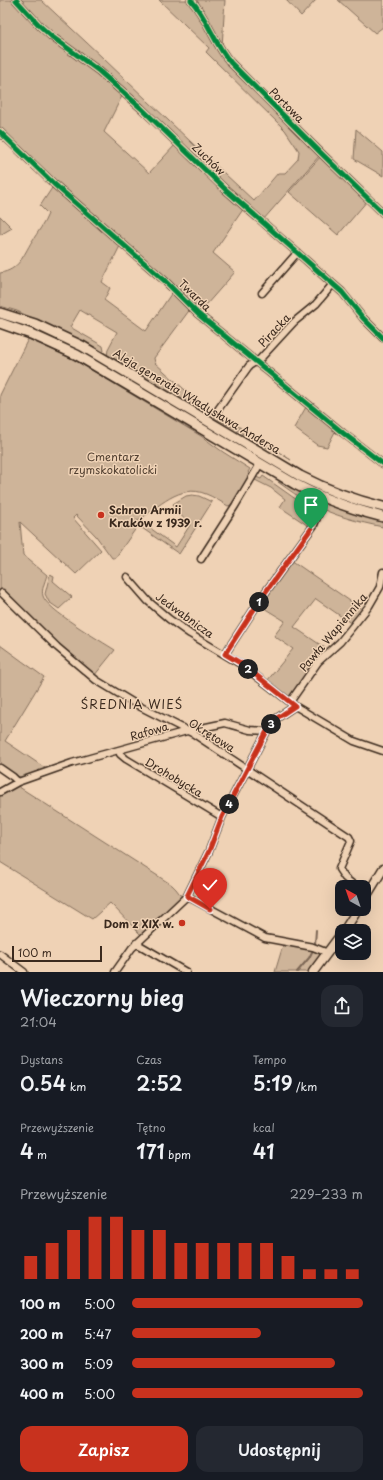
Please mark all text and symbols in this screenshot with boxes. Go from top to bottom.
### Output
street label: Portowa [266,84,308,126]
street label: Zuchów [188,139,230,179]
street label: Twarda [175,275,215,315]
street label: Piracka [254,309,294,351]
street label: Aleja generała Władysława Andersa [110,344,284,458]
park label: Cmentarz rzymskokatolicki [69,448,157,478]
pin [294,488,328,529]
icon: arrive [300,494,322,516]
place label: Schron Armii Kraków z 1939 r. [109,501,202,531]
marker: Schron Armii Kraków z 1939 r. [96,510,106,520]
street label: Jedwabnicza [152,588,218,642]
street label: Pawła Wapiennika [295,589,371,675]
pin: 1 [249,592,269,612]
text: 1 [256,593,262,610]
pin: 2 [238,659,258,679]
text: 2 [244,660,252,677]
district label: ŚREDNIA WIEŚ [81,695,183,713]
street label: Okrętowa [186,714,239,756]
pin: 3 [261,714,281,734]
text: 3 [267,715,275,732]
street label: Rafowa [128,717,170,745]
street label: Drohobycka [142,753,206,801]
pin: 4 [219,794,239,814]
text: 4 [225,795,233,812]
pin [193,868,227,909]
icon: check [199,874,221,896]
north arrow [335,880,371,916]
map controls [335,880,371,960]
place label: Dom z XIX w. [104,915,174,932]
marker: Dom z XIX w. [177,918,187,928]
button: layers [335,924,371,960]
scale bar [12,944,102,963]
text: 100 m [18,944,52,961]
text: Wieczorny bieg [20,980,184,1013]
button: share [321,985,363,1027]
text: 21:04 [20,1012,57,1031]
text: Dystans [20,1051,63,1068]
text: Czas [136,1051,162,1068]
text: Tempo [253,1051,286,1068]
text: 0.54 [20,1068,66,1098]
text: 2:52 [136,1068,182,1098]
text: 5:19 [253,1068,293,1098]
text: km [66,1078,86,1095]
text: /km [293,1078,317,1095]
text: Przewyższenie [20,1119,94,1136]
text: Tętno [136,1119,166,1136]
text: kcal [253,1119,275,1136]
text: 4 [20,1136,33,1166]
text: 171 [136,1136,165,1166]
text: 41 [253,1136,274,1166]
text: m [33,1146,47,1163]
text: bpm [165,1146,191,1163]
text: Przewyższenie [20,1184,107,1203]
text: 229–233 m [290,1184,363,1203]
text: 100 m [20,1294,61,1313]
text: 5:00 [84,1294,115,1313]
text: 200 m [20,1324,64,1343]
text: 5:47 [84,1324,111,1343]
text: 300 m [20,1354,64,1373]
text: 5:09 [84,1354,113,1373]
text: 400 m [20,1384,64,1403]
text: 5:00 [84,1384,115,1403]
button: Zapisz [20,1426,188,1472]
button: Udostępnij [196,1426,363,1472]

